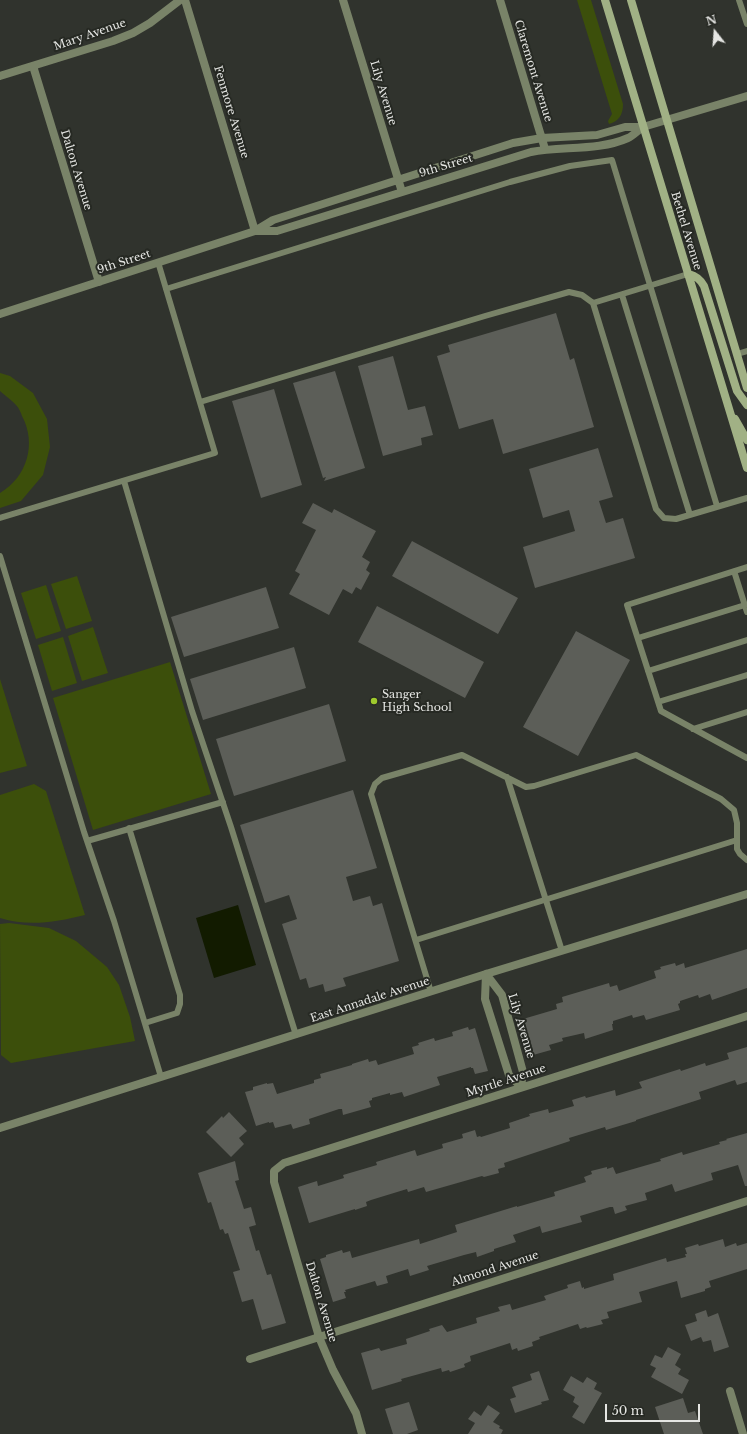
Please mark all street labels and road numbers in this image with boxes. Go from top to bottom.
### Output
street label: Mary Avenue [52,16,128,54]
street label: Claremont Avenue [511,19,555,123]
street label: Lily Avenue [367,59,399,127]
street label: Fenmore Avenue [211,64,251,160]
street label: Dalton Avenue [58,128,94,212]
street label: 9th Street [418,152,474,180]
street label: Bethel Avenue [668,190,704,272]
street label: 9th Street [96,247,152,277]
street label: East Annadale Avenue [309,974,431,1026]
street label: Lily Avenue [505,992,537,1060]
street label: Myrtle Avenue [464,1062,548,1100]
street label: Almond Avenue [450,1249,540,1289]
street label: Dalton Avenue [303,1260,339,1344]

